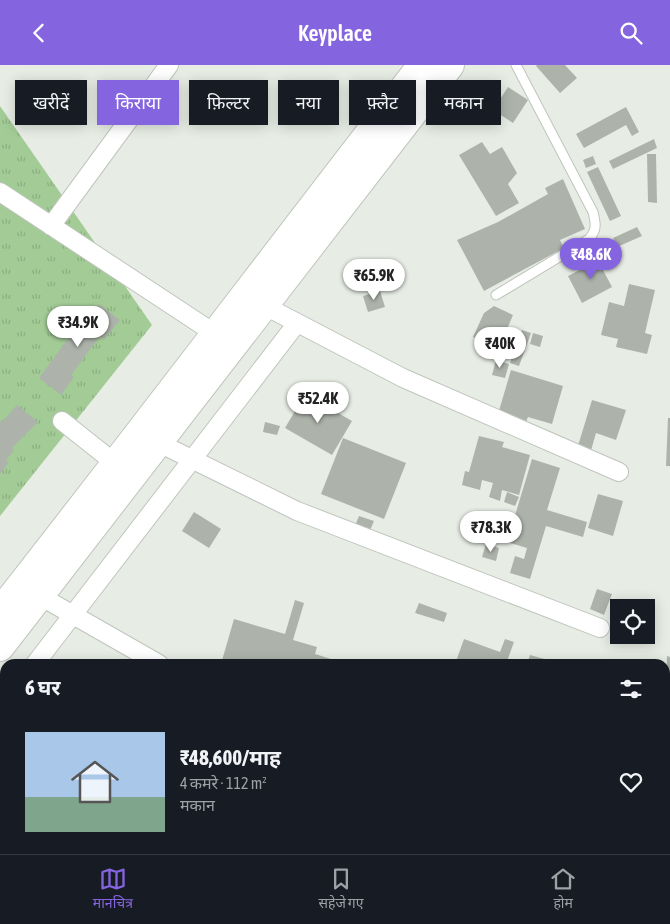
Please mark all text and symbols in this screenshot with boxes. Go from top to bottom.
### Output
icon: back [25,19,53,47]
icon: search [617,19,645,47]
text: Keyplace [298,20,372,46]
chip: खरीदें [15,80,87,125]
chip: किराया [97,80,179,125]
chip: फ़िल्टर [189,80,268,125]
chip: नया [278,80,339,125]
chip: फ़्लैट [349,80,416,125]
chip: मकान [426,80,501,125]
pin: ₹48.6K [550,237,632,280]
text: ₹48.6K [571,245,611,263]
pin: ₹65.9K [333,259,415,301]
text: ₹65.9K [354,266,394,284]
pin: ₹34.9K [37,305,119,348]
text: ₹34.9K [58,313,98,331]
pin: ₹40K [470,327,530,369]
text: ₹40K [485,334,515,352]
pin: ₹52.4K [277,381,359,424]
text: ₹52.4K [298,389,338,407]
pin: ₹78.3K [450,511,532,553]
text: ₹78.3K [471,518,511,536]
map controls [610,599,655,644]
button: locate [610,599,655,644]
text: 6 घर [25,675,61,699]
icon: filters [617,675,645,703]
text: ₹48,600/माह [180,745,281,769]
icon: home [65,752,125,812]
icon: heart [617,768,645,796]
text: 4 कमरे · 112 m² [180,774,267,792]
text: मकान [180,796,215,814]
tab: मानचित्र [93,865,133,914]
tab: सहेजे गए [319,865,363,914]
tab: होम [549,865,577,914]

